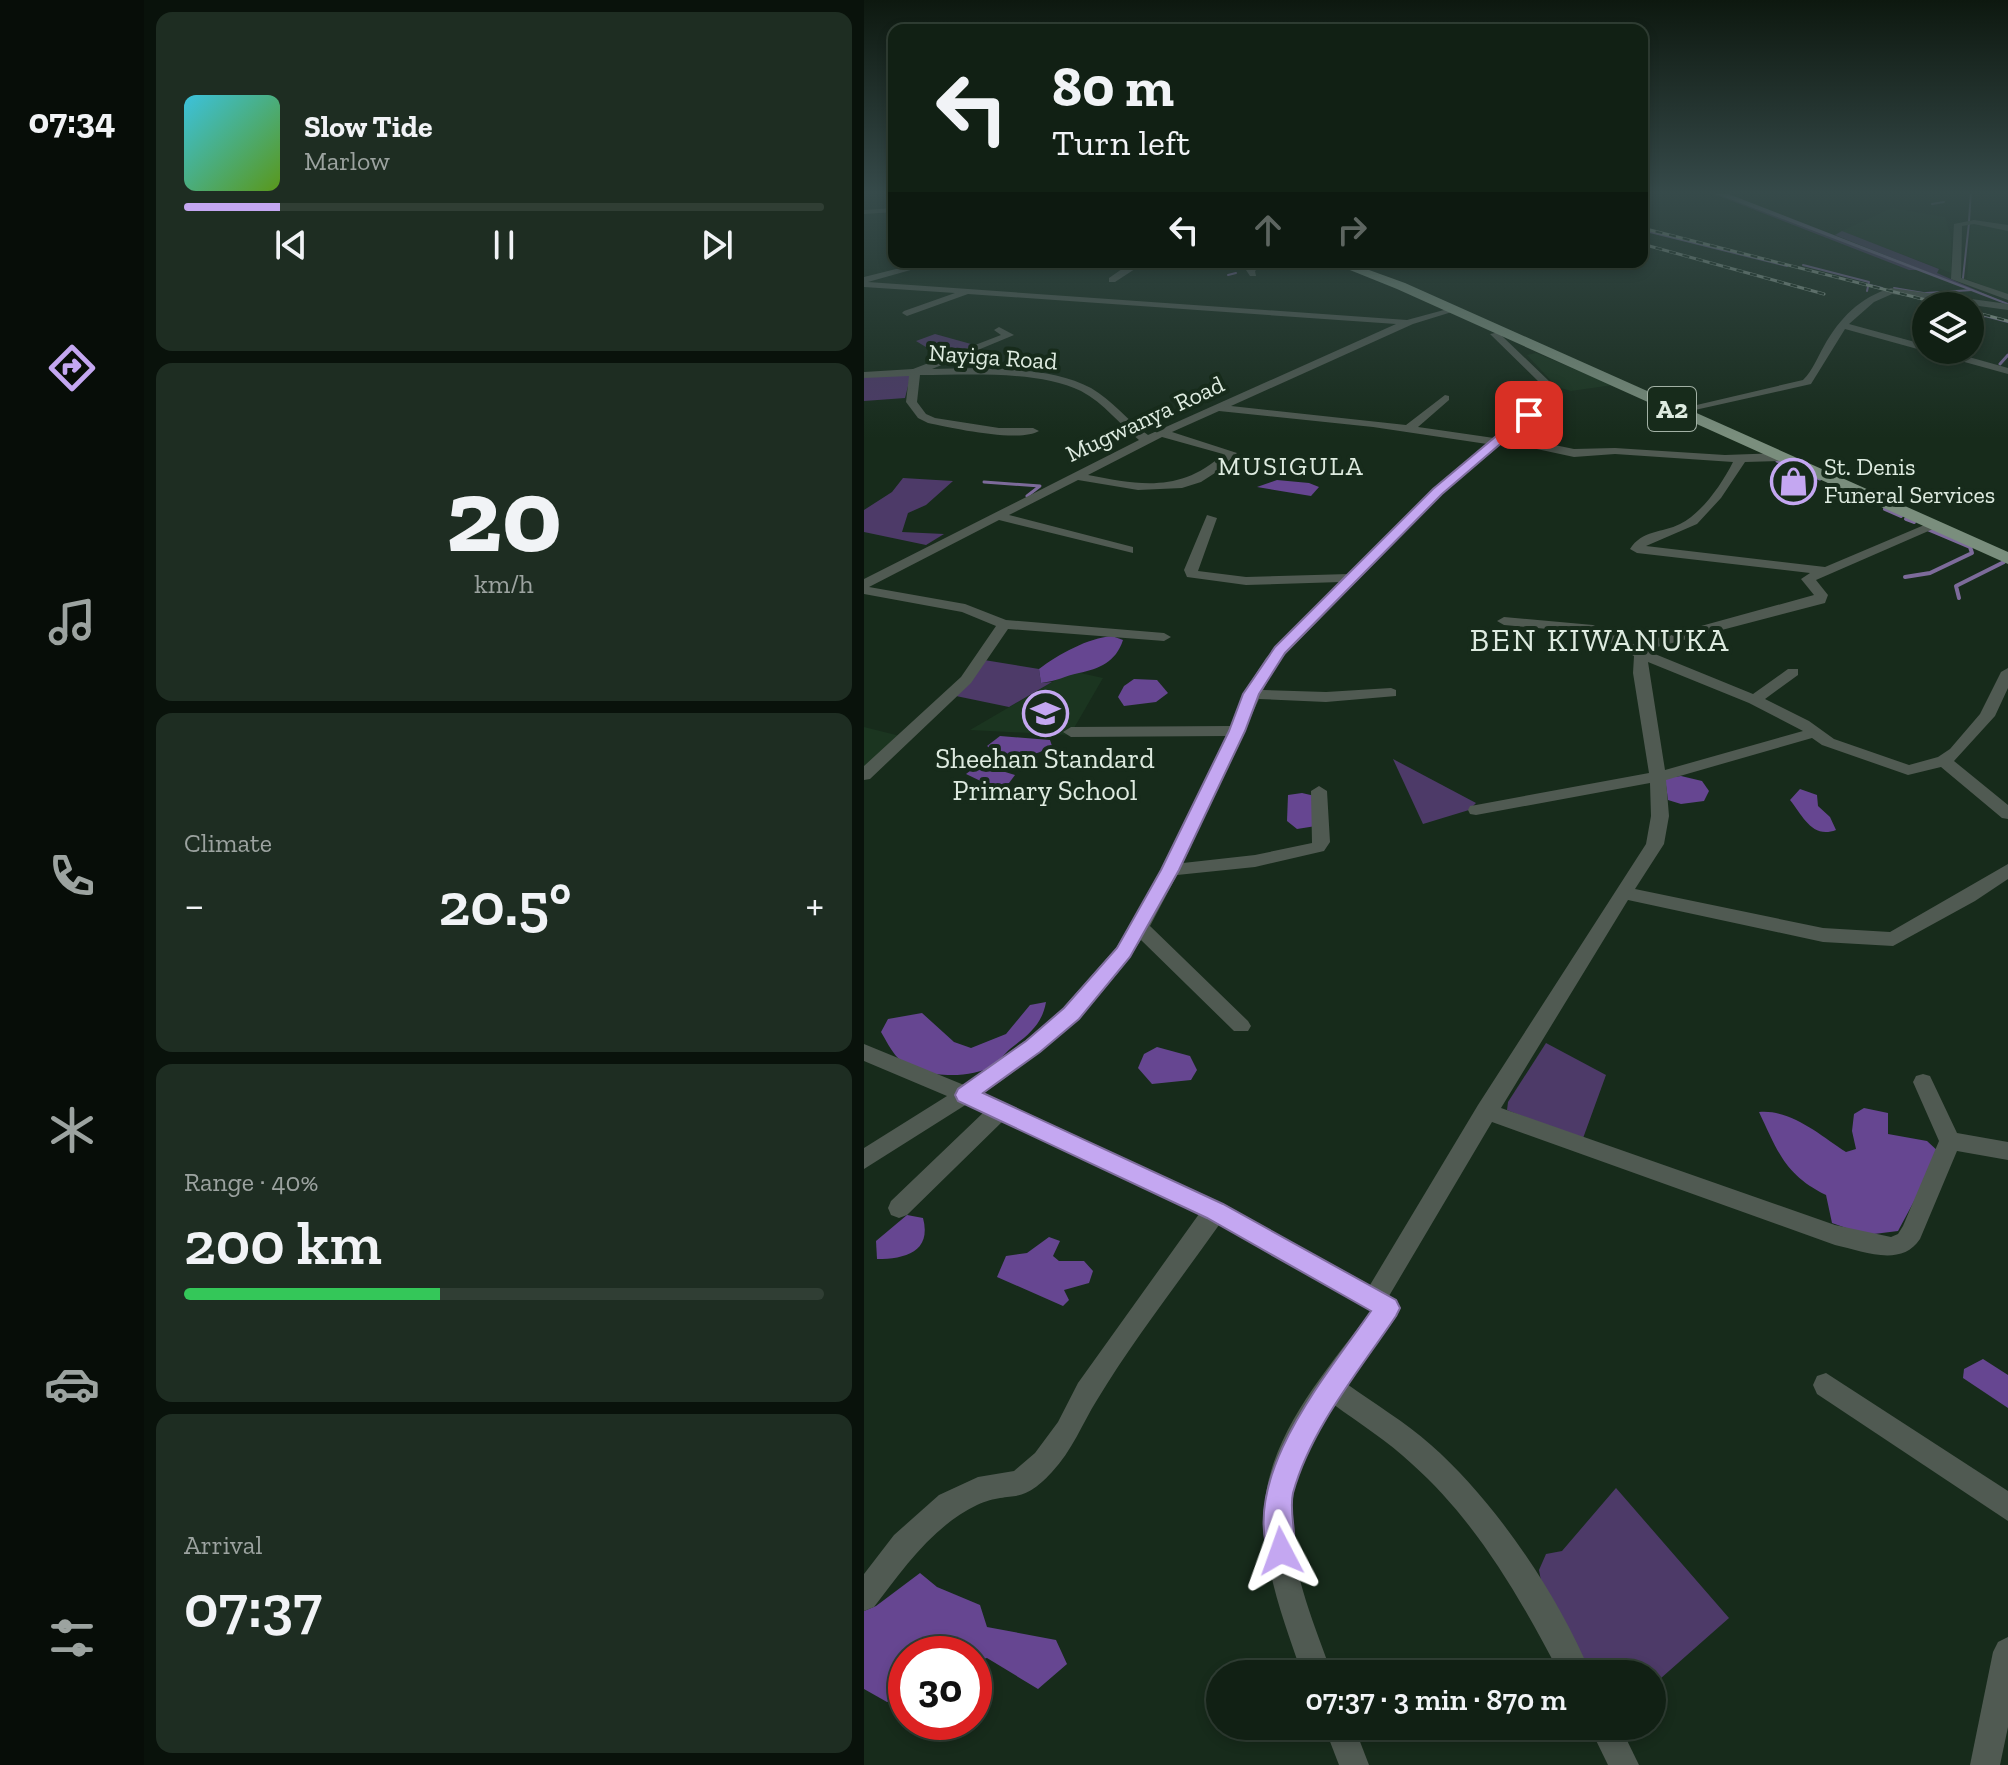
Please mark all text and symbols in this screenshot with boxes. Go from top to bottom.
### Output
text: 80 m [1052,53,1174,120]
icon: left [920,56,1024,160]
text: 07:34 [28,99,116,142]
text: Slow Tide [304,109,432,145]
text: Turn left [1052,121,1190,164]
text: Marlow [304,145,390,177]
icon: left [1162,208,1206,252]
icon: ahead [1246,208,1290,252]
icon: right [1330,208,1374,252]
icon: previous [269,223,313,267]
icon: pause [482,223,526,267]
icon: next [695,223,739,267]
map controls [1912,292,1984,364]
button: layers [1912,292,1984,364]
street label: Nayiga Road [928,338,1058,375]
icon: directions [44,340,100,396]
street label: Mugwanya Road [1061,369,1229,468]
pin [1495,381,1563,449]
road number: A2 [1648,387,1696,431]
icon: arrive [1507,393,1551,437]
district label: MUSIGULA [1217,450,1365,482]
place label: St. Denis Funeral Services [1824,452,1995,509]
text: 20 [446,453,562,578]
shop icon: St. Denis Funeral Services [1769,457,1817,505]
text: km/h [474,568,534,600]
icon: music [44,594,100,650]
district label: BEN KIWANUKA [1470,621,1730,659]
school or university icon: Sheehan Standard Primary School [1021,690,1069,738]
place label: Sheehan Standard Primary School [935,742,1155,807]
text: Climate [184,827,272,859]
icon: phone [44,848,100,904]
text: 20.5° [438,868,572,940]
text: − [184,878,205,931]
text: + [805,878,824,931]
icon: climate [44,1102,100,1158]
text: Range · 40% [184,1166,318,1198]
text: 200 km [184,1207,382,1279]
icon: car [44,1356,100,1412]
position arrow [1239,1509,1323,1593]
text: Arrival [184,1529,262,1561]
text: 07:37 [184,1570,322,1642]
icon: filters [44,1610,100,1666]
speed limit sign: 30 [888,1636,992,1740]
text: 07:37 · 3 min · 870 m [1305,1682,1567,1718]

